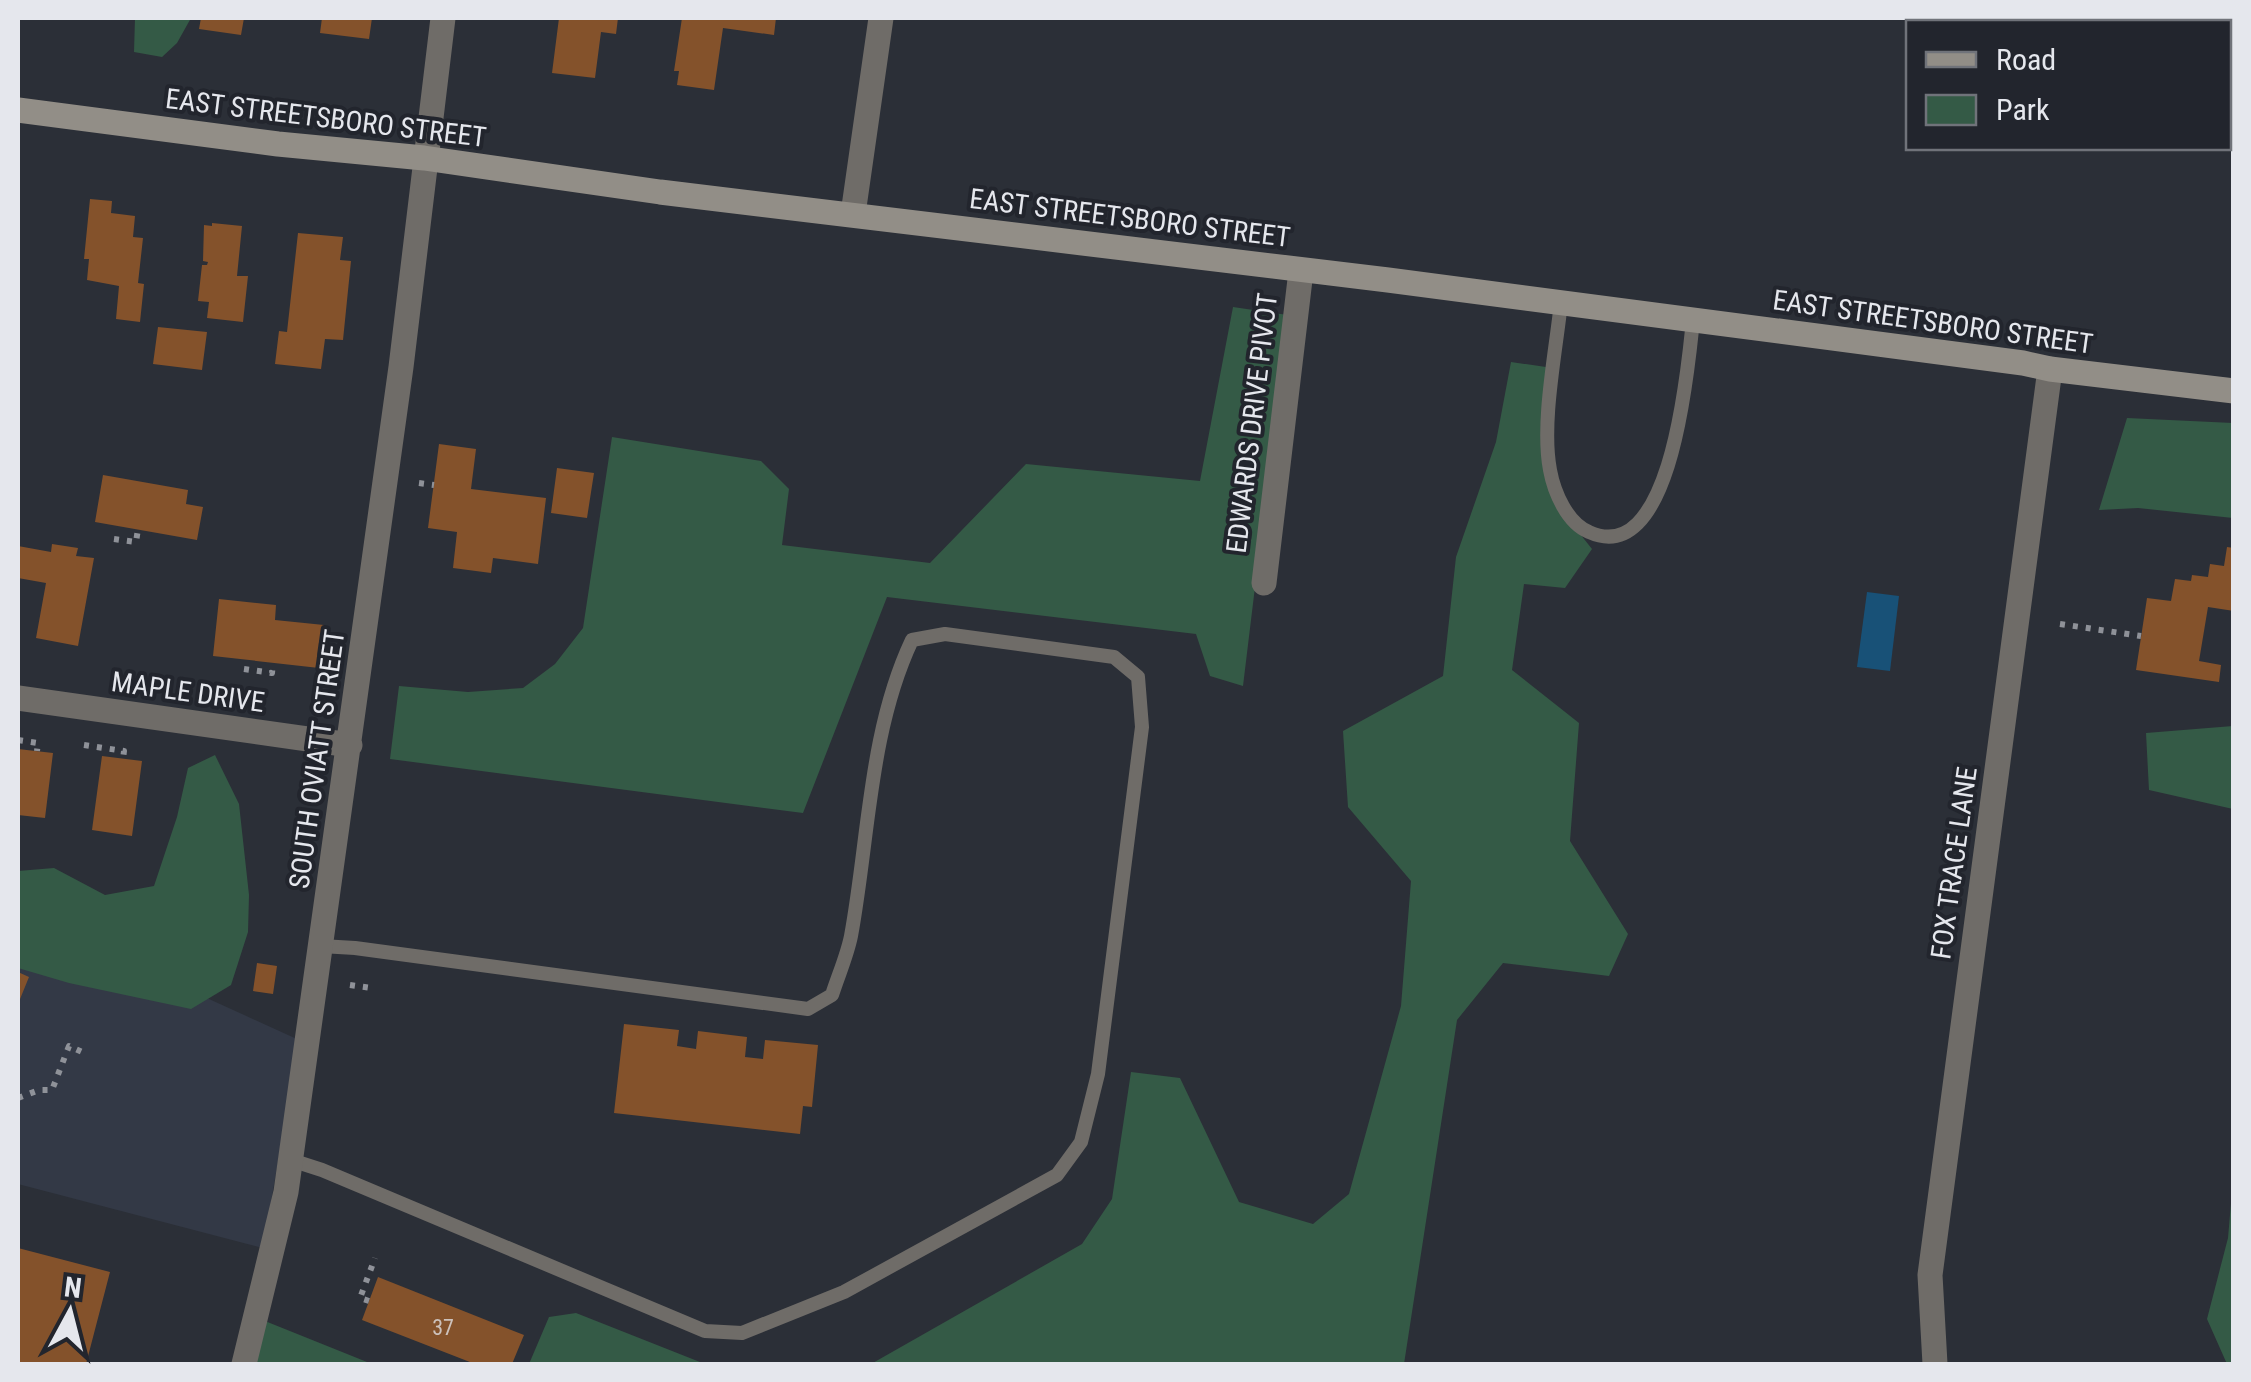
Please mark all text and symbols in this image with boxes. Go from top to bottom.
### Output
legend [1906,20,2231,150]
text: Road [1996,42,2056,77]
street label: EAST STREETSBORO STREET [164,82,488,154]
text: Park [1996,92,2050,127]
street label: EAST STREETSBORO STREET [968,182,1292,254]
street label: EAST STREETSBORO STREET [1771,283,2095,361]
street label: EDWARDS DRIVE PIVOT [1220,291,1284,555]
street label: SOUTH OVIATT STREET [282,627,352,891]
street label: MAPLE DRIVE [109,665,267,719]
street label: FOX TRACE LANE [1924,765,1984,961]
north arrow [20,1262,120,1362]
text: N [62,1270,84,1305]
house number: 37 [432,1315,454,1340]

